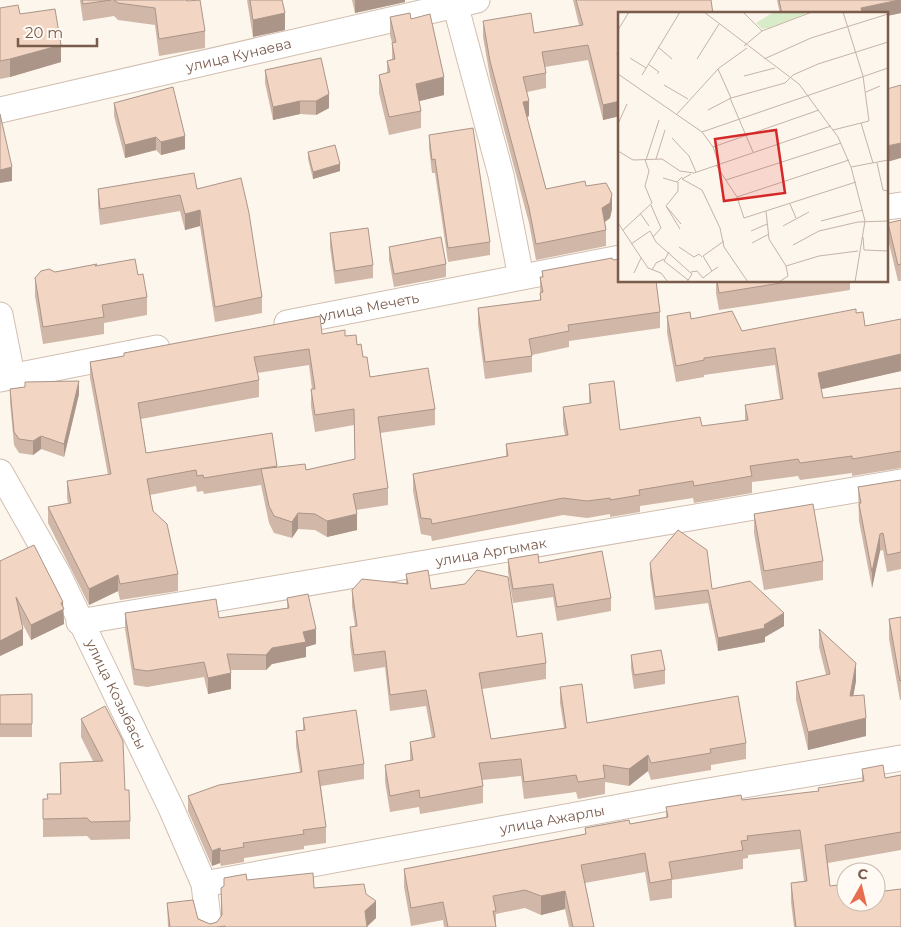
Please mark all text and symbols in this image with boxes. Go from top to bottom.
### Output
inset map [618,12,888,282]
scale bar [18,15,96,47]
text: 20 m [25,23,63,42]
street label: улица Кунаева [183,34,293,76]
street label: улица Мечеть [317,288,421,326]
street label: улица Аргымак [433,534,548,570]
street label: улица Козыбасы [81,635,150,753]
street label: улица Ажарлы [497,801,606,838]
north arrow [836,862,886,912]
text: С [857,865,869,884]

